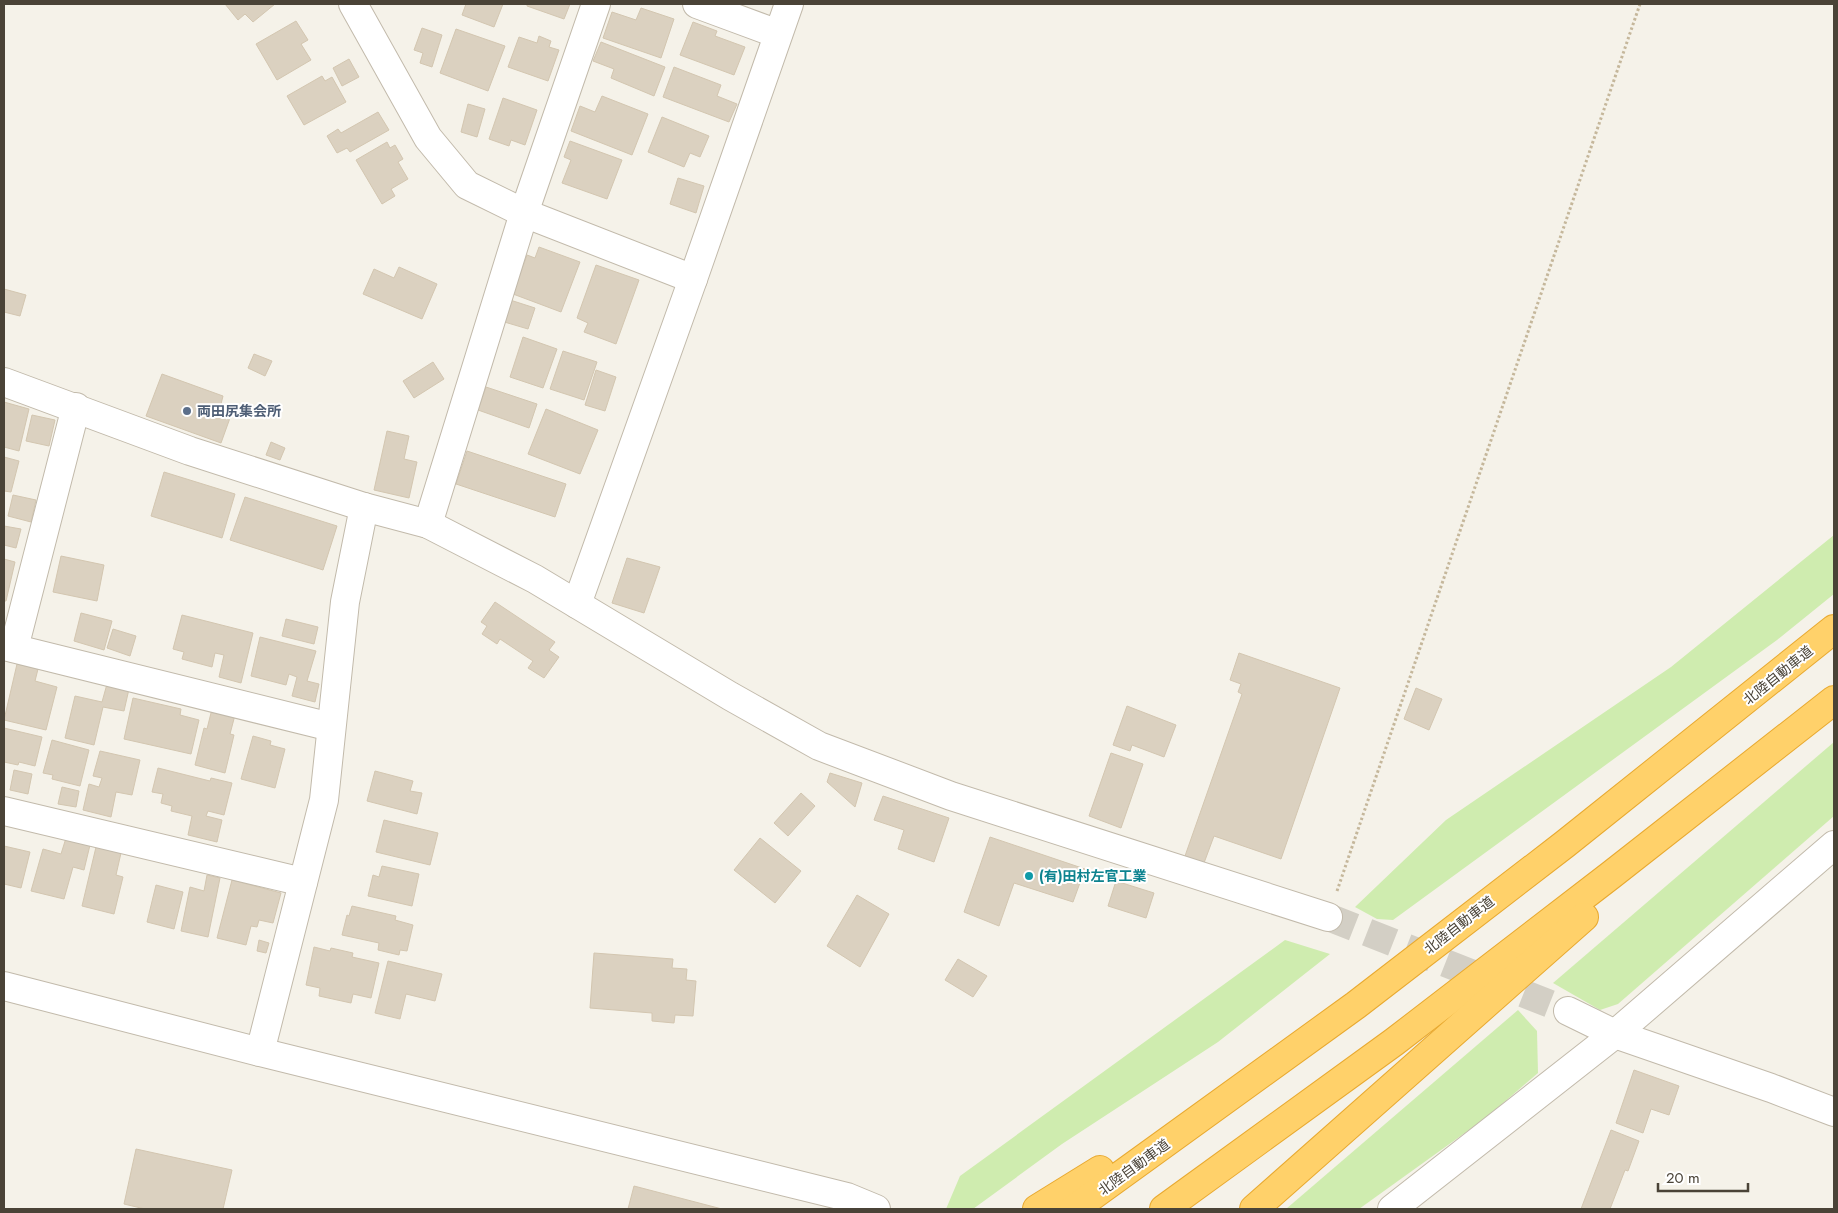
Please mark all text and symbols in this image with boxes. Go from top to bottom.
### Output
place label: 両田尻集会所 [197,401,281,421]
marker: 両田尻集会所 [181,405,193,417]
street label: 北陸自動車道 [1739,641,1817,709]
place label: (有)田村左官工業 [1039,866,1147,886]
marker: (有)田村左官工業 [1023,870,1035,882]
street label: 北陸自動車道 [1420,891,1498,959]
street label: 北陸自動車道 [1094,1134,1174,1200]
scale bar [1658,1160,1748,1192]
text: 20 m [1666,1167,1700,1189]

